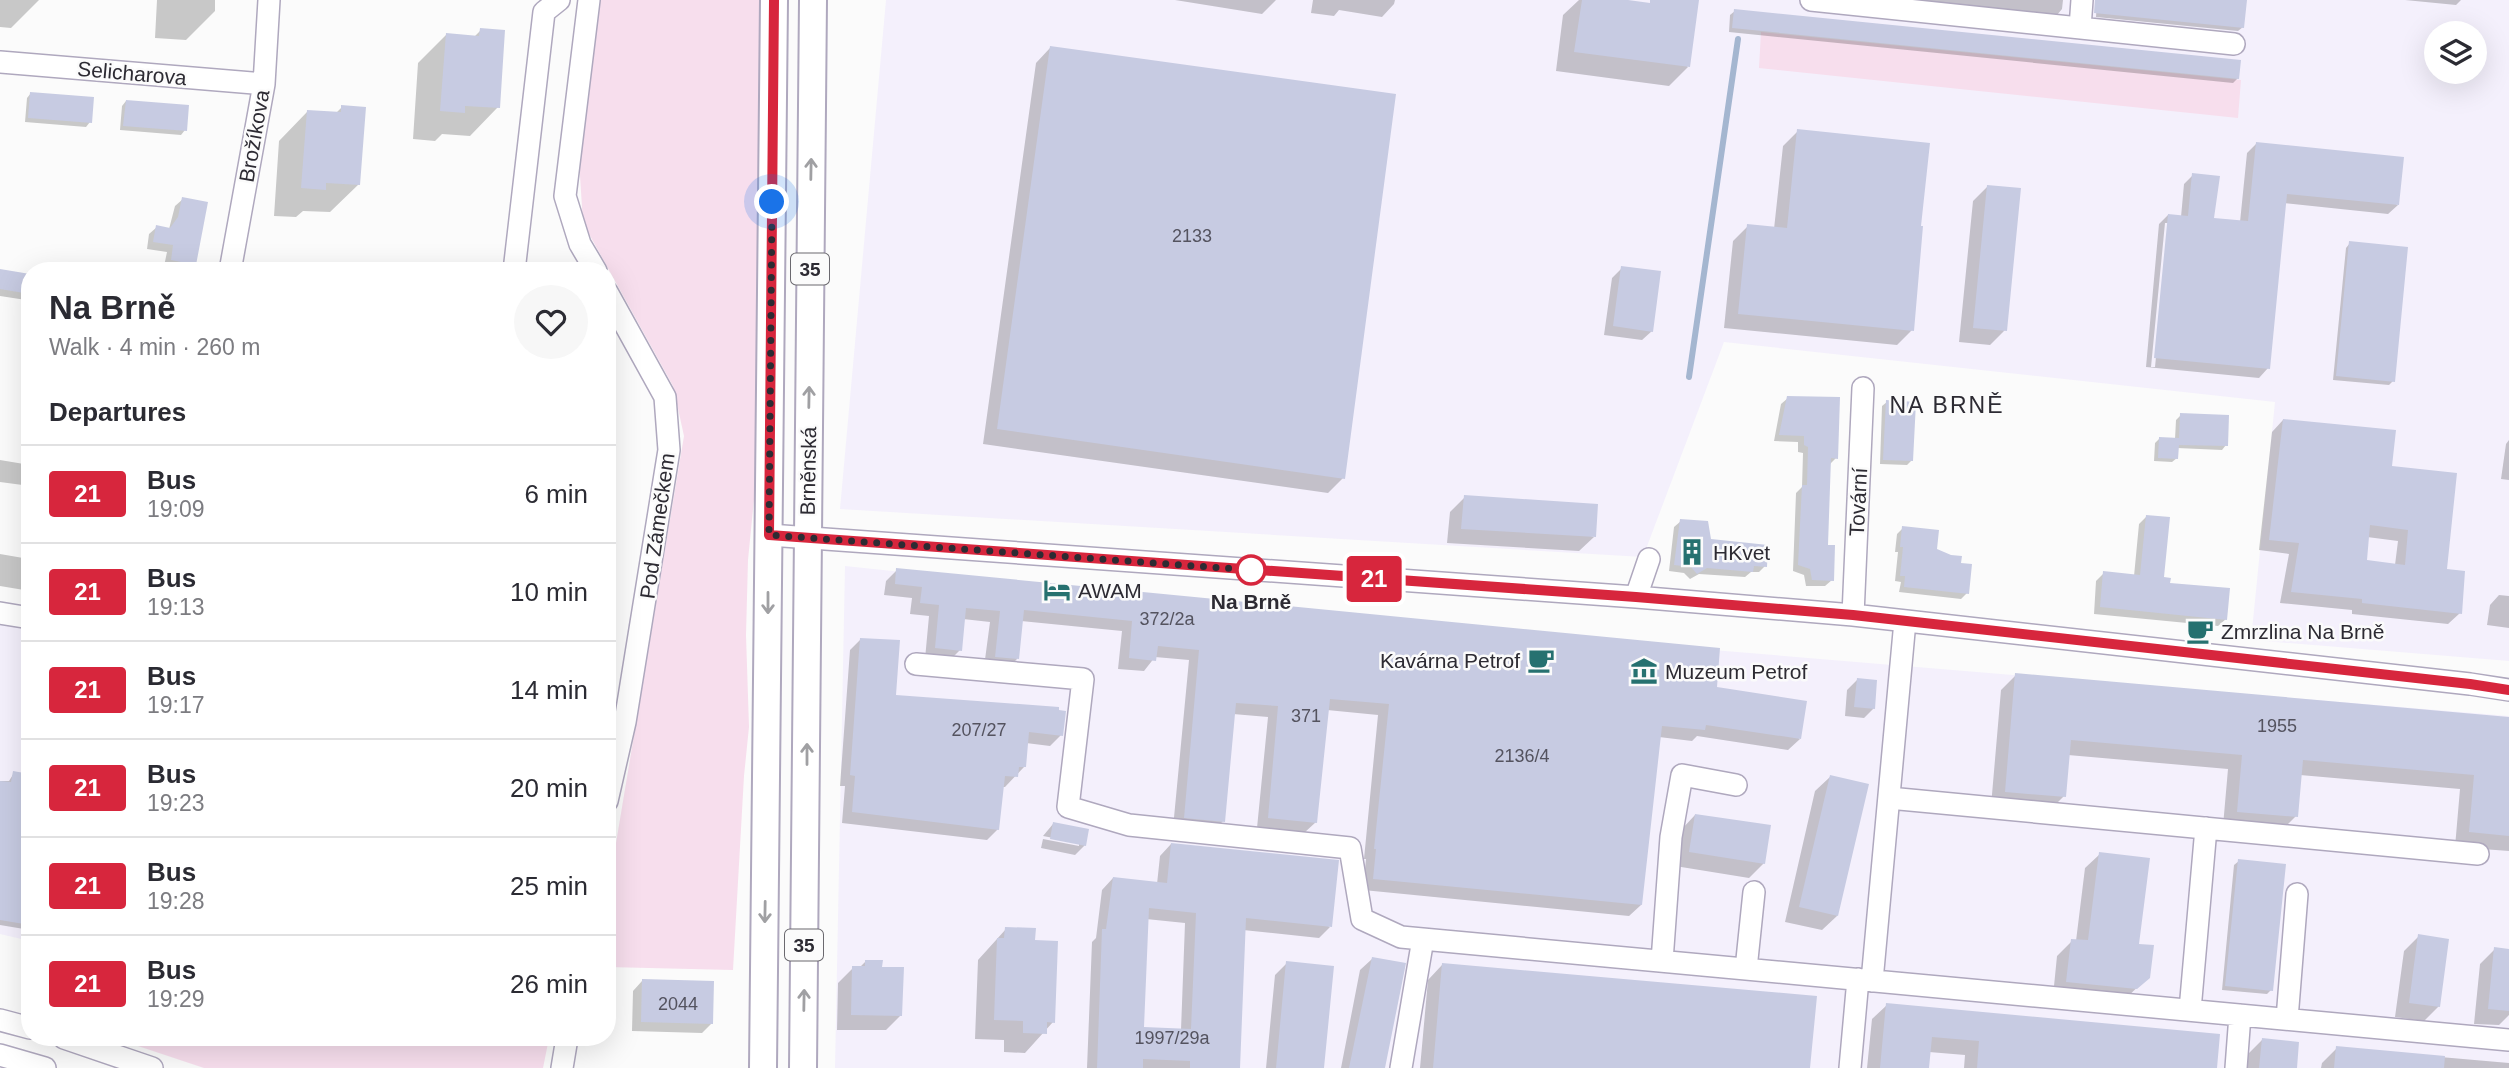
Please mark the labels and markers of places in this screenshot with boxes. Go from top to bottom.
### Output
building icon: HKvet [1677,537,1707,567]
place label: HKvet [1713,541,1770,564]
marker: Na Brně [1236,555,1266,585]
hotel icon: AWAM [1042,575,1072,605]
place label: AWAM [1078,579,1142,602]
place label: Na Brně [1211,590,1291,613]
cafe icon: Zmrzlina Na Brně [2185,616,2215,646]
place label: Zmrzlina Na Brně [2221,620,2384,643]
cafe icon: Kavárna Petrof [1526,645,1556,675]
place label: Kavárna Petrof [1380,649,1520,672]
museum icon: Muzeum Petrof [1629,656,1659,686]
place label: Muzeum Petrof [1665,660,1808,683]

